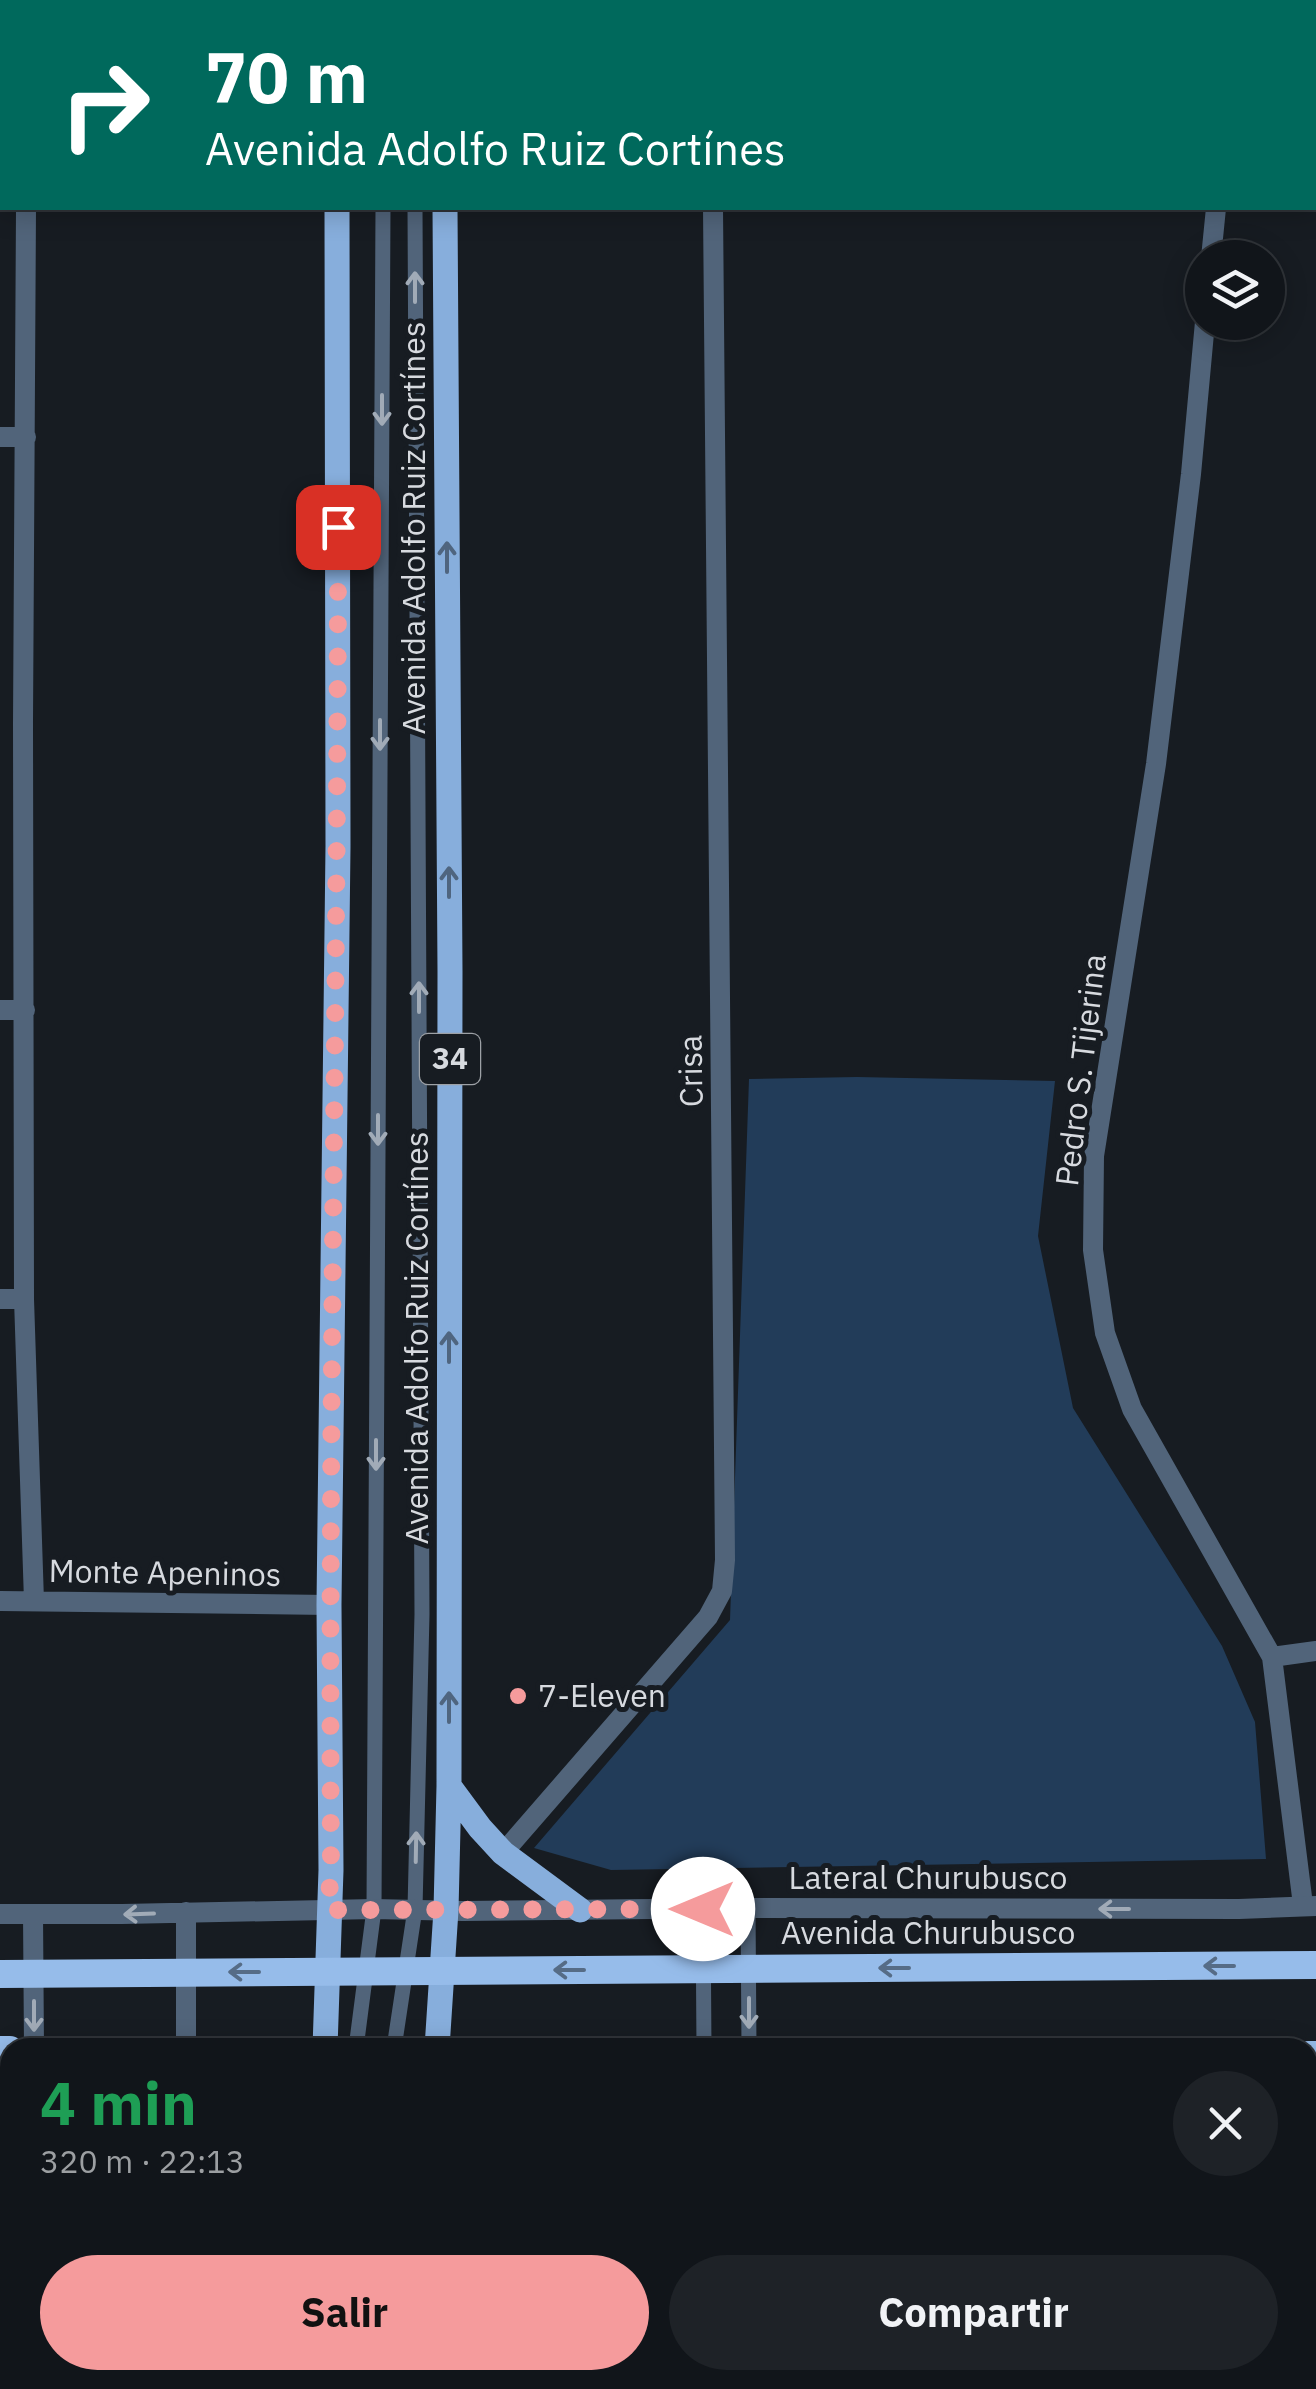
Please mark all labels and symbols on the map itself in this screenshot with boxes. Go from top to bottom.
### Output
one-way arrow [406,271,424,304]
street label: Avenida Adolfo Ruiz Cortínes [392,322,434,735]
one-way arrow [372,392,392,425]
pin [296,485,381,570]
one-way arrow [438,542,456,574]
one-way arrow [370,718,390,750]
one-way arrow [440,867,458,900]
street label: Pedro S. Tijerina [1045,951,1115,1188]
one-way arrow [410,981,428,1014]
road number: 34 [420,1034,480,1084]
street label: Crisa [668,1035,712,1108]
one-way arrow [368,1112,388,1145]
street label: Avenida Adolfo Ruiz Cortínes [395,1132,437,1545]
one-way arrow [440,1332,458,1364]
one-way arrow [366,1438,386,1470]
street label: Monte Apeninos [48,1549,282,1595]
place label: 7-Eleven [538,1674,666,1716]
marker: 7-Eleven [507,1685,529,1707]
one-way arrow [440,1692,458,1724]
one-way arrow [407,1831,426,1863]
street label: Lateral Churubusco [788,1856,1068,1898]
position arrow [651,1857,755,1961]
one-way arrow [1098,1900,1130,1918]
one-way arrow [123,1904,155,1923]
street label: Avenida Churubusco [781,1911,1075,1953]
one-way arrow [1203,1956,1235,1975]
one-way arrow [878,1958,910,1978]
one-way arrow [553,1960,586,1980]
one-way arrow [228,1963,260,1982]
one-way arrow [739,1996,758,2028]
one-way arrow [24,1998,44,2031]

